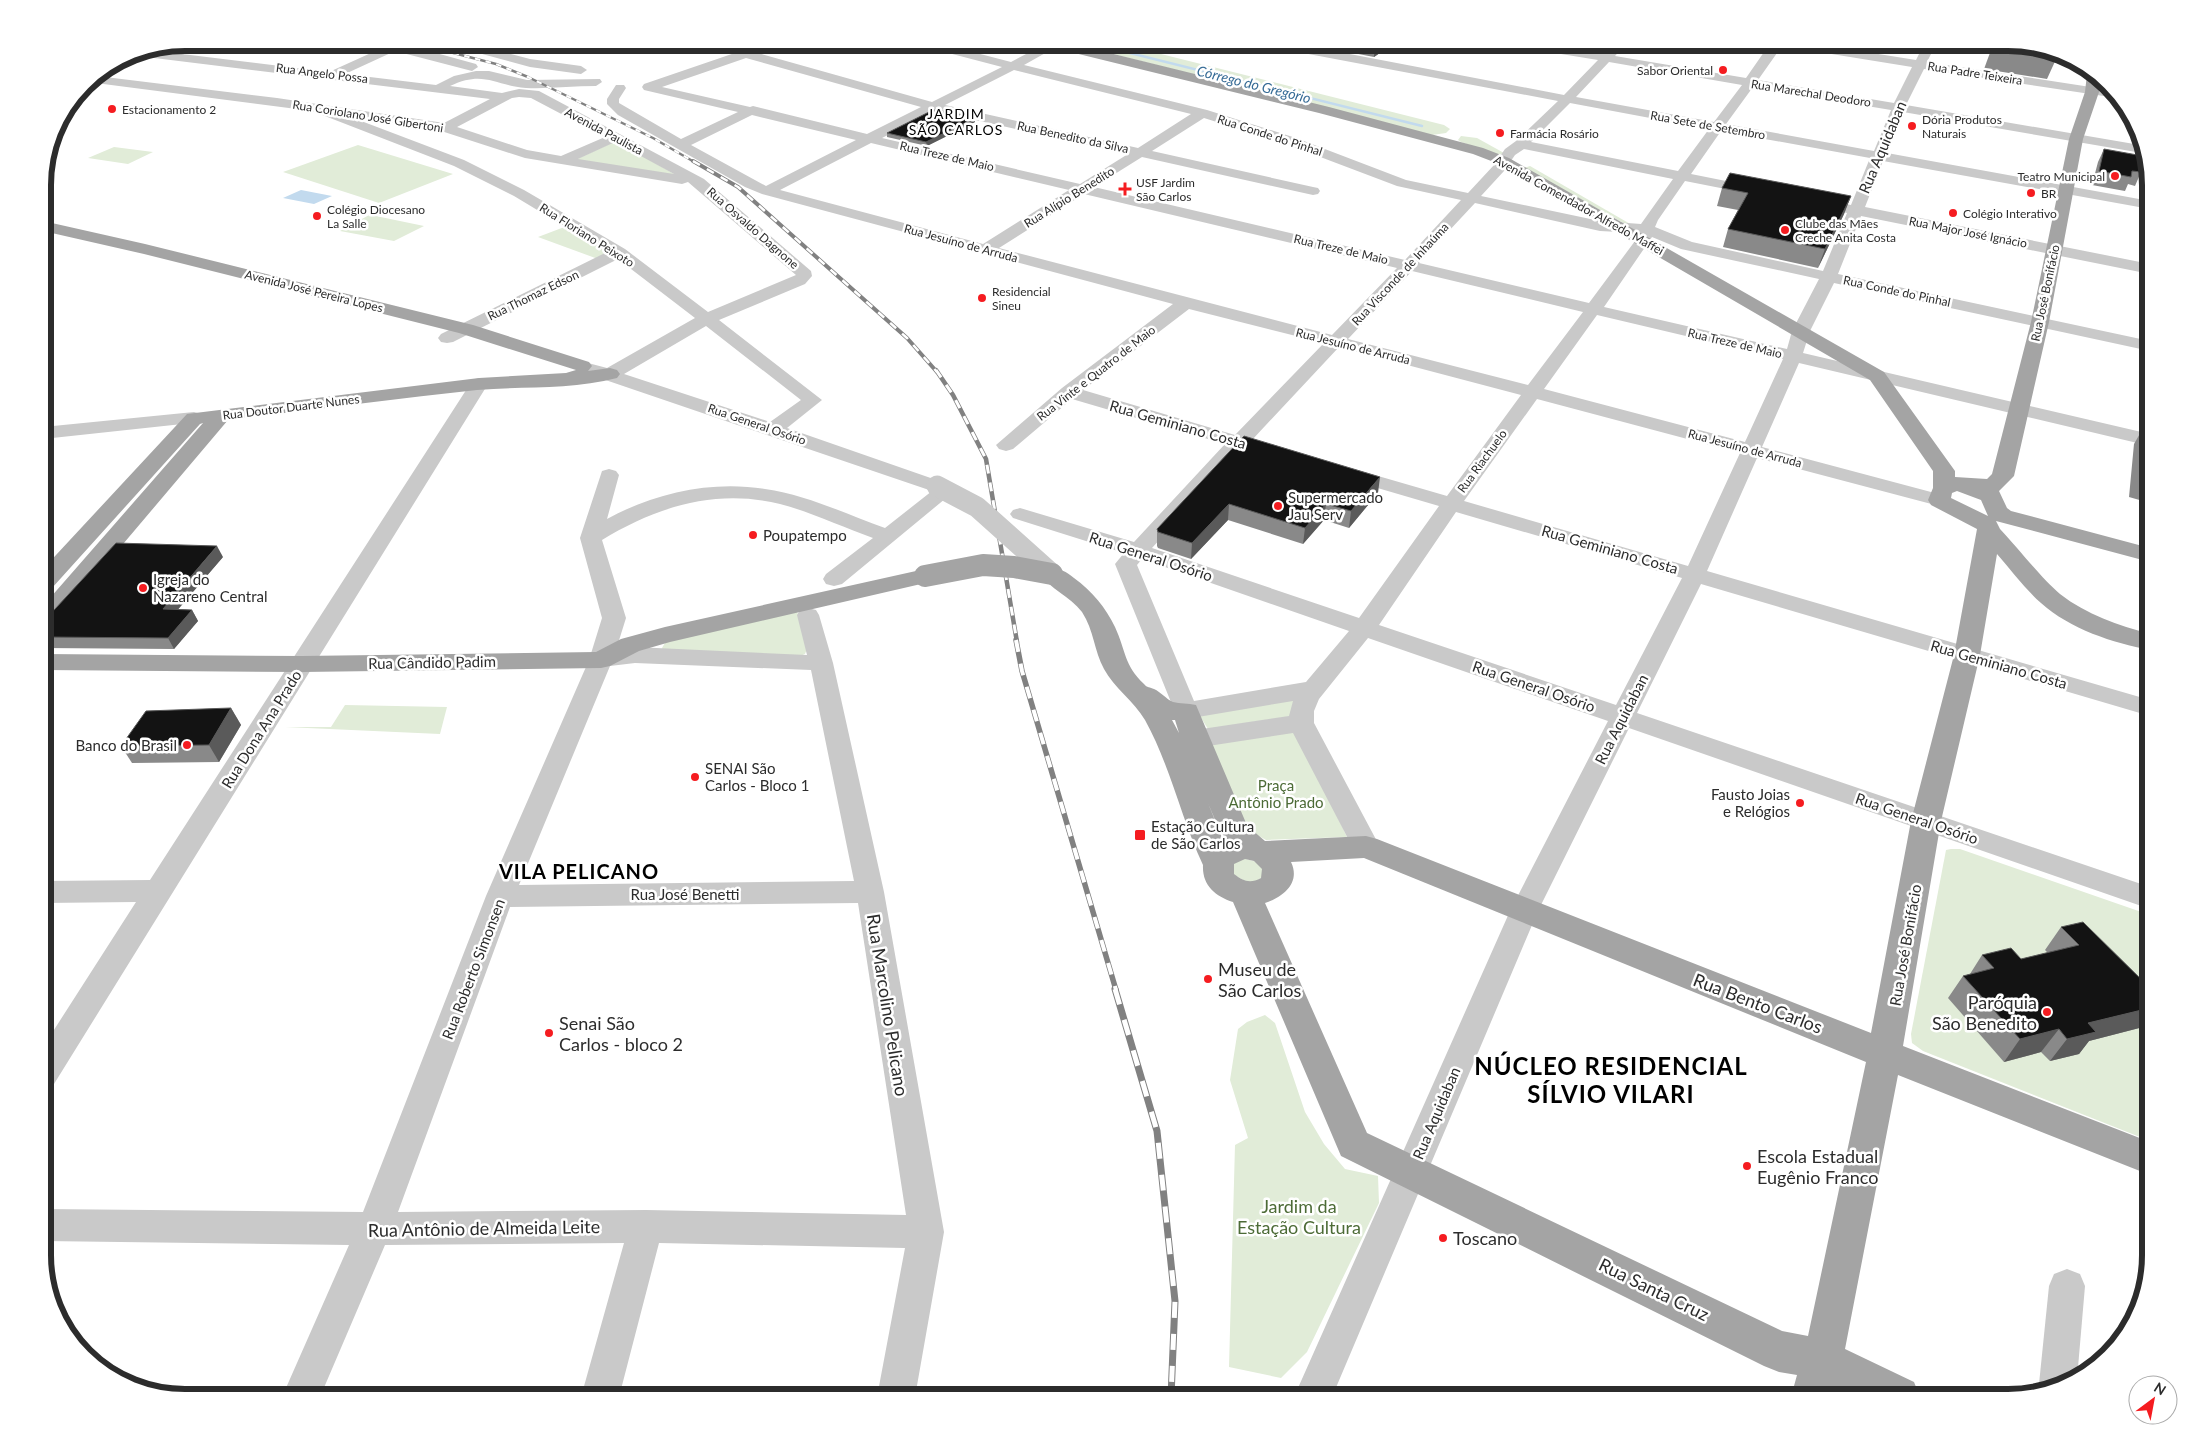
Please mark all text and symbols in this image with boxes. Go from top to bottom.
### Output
street label: Rua Padre Teixeira [1926,58,2024,88]
street label: Rua Angelo Possa [275,60,369,86]
water label: Córrego do Gregório [1195,62,1313,106]
place label: Sabor Oriental [1637,63,1713,78]
marker: Sabor Oriental [1717,64,1729,76]
street label: Rua Marechal Deodoro [1750,76,1872,110]
street label: Rua Coriolano José Gibertoni [291,97,445,135]
street label: Rua Aquidaban [1854,98,1910,196]
place label: Estacionamento 2 [122,102,216,117]
marker: Estacionamento 2 [106,103,118,115]
street label: Avenida Paulista [562,104,646,158]
district label: JARDIM SÃO CARLOS [909,105,1003,138]
street label: Rua Sete de Setembro [1649,108,1767,143]
street label: Rua Conde do Pinhal [1216,111,1324,159]
place label: Dória Produtos Naturais [1922,112,2002,141]
street label: Rua Benedito da Silva [1016,118,1130,156]
marker: Dória Produtos Naturais [1906,120,1918,132]
place label: Farmácia Rosário [1510,126,1599,141]
marker: Farmácia Rosário [1494,127,1506,139]
street label: Rua Treze de Maio [898,138,996,174]
street label: Avenida Comendador Alfredo Maffei [1491,152,1667,258]
street label: Rua Alípio Benedito [1021,163,1117,231]
place label: Teatro Municipal [2017,169,2105,184]
marker: Teatro Municipal [2109,170,2121,182]
place label: USF Jardim São Carlos [1136,175,1195,204]
marker: USF Jardim São Carlos [1118,182,1132,196]
street label: Rua Osvaldo Dagnone [704,184,802,272]
place label: BR [2041,186,2057,201]
marker: BR [2025,187,2037,199]
street label: Rua Floriano Peixoto [537,200,637,270]
place label: Colégio Diocesano La Salle [327,202,425,231]
place label: Colégio Interativo [1963,206,2057,221]
marker: Colégio Interativo [1947,207,1959,219]
marker: Colégio Diocesano La Salle [311,210,323,222]
street label: Rua Major José Ignácio [1908,213,2029,251]
place label: Clube das Mães Creche Anita Costa [1795,216,1896,245]
street label: Rua Visconde de Inhaúma [1348,219,1452,329]
street label: Rua Jesuíno de Arruda [902,221,1020,265]
marker: Clube das Mães Creche Anita Costa [1779,224,1791,236]
street label: Rua Treze de Maio [1292,231,1390,267]
street label: Rua José Bonifácio [2027,243,2063,343]
street label: Rua Thomaz Edson [485,266,581,324]
street label: Avenida José Pereira Lopes [243,267,385,315]
street label: Rua Conde do Pinhal [1842,272,1952,310]
place label: Residencial Sineu [992,284,1051,313]
marker: Residencial Sineu [976,292,988,304]
street label: Rua Vinte e Quatro de Maio [1034,322,1158,424]
street label: Rua Jesuíno de Arruda [1294,325,1412,367]
street label: Rua Treze de Maio [1686,325,1784,361]
street label: Rua Doutor Duarte Nunes [222,391,360,423]
street label: Rua Geminiano Costa [1108,396,1248,452]
street label: Rua General Osório [706,400,808,448]
street label: Rua Riachuelo [1454,426,1510,495]
street label: Rua Jesuíno de Arruda [1686,426,1804,470]
place label: Supermercado Jau Serv [1288,488,1383,523]
marker: Supermercado Jau Serv [1272,500,1284,512]
street label: Rua Geminiano Costa [1540,521,1680,577]
place label: Poupatempo [763,526,847,544]
street label: Rua General Osório [1087,528,1215,584]
marker: Poupatempo [747,529,759,541]
place label: Igreja do Nazareno Central [153,570,267,605]
marker: Igreja do Nazareno Central [137,582,149,594]
street label: Rua Geminiano Costa [1929,636,2069,692]
street label: Rua Cândido Padim [368,652,496,672]
street label: Rua General Osório [1470,657,1598,715]
street label: Rua Dona Ana Prado [217,667,305,791]
street label: Rua Aquidaban [1591,671,1651,767]
place label: Banco do Brasil [76,736,177,754]
marker: Banco do Brasil [181,739,193,751]
place label: SENAI São Carlos - Bloco 1 [705,759,809,794]
marker: SENAI São Carlos - Bloco 1 [689,771,701,783]
park label: Praça Antônio Prado [1228,776,1324,811]
place label: Fausto Joias e Relógios [1711,785,1790,820]
street label: Rua General Osório [1853,789,1981,847]
marker: Fausto Joias e Relógios [1794,797,1806,809]
place label: Estação Cultura de São Carlos [1151,817,1254,852]
marker: Estação Cultura de São Carlos [1133,828,1147,842]
district label: VILA PELICANO [498,859,659,883]
street label: Rua José Bonifácio [1885,883,1925,1007]
street label: Rua José Benetti [631,885,739,903]
street label: Rua Roberto Simonsen [438,896,508,1042]
street label: Rua Marcolino Pelicano [863,912,913,1098]
place label: Museu de São Carlos [1218,958,1301,1001]
street label: Rua Bento Carlos [1690,968,1826,1038]
marker: Museu de São Carlos [1202,973,1214,985]
place label: Paróquia São Benedito [1932,991,2037,1034]
marker: Paróquia São Benedito [2041,1006,2053,1018]
place label: Senai São Carlos - bloco 2 [559,1012,683,1055]
marker: Senai São Carlos - bloco 2 [543,1027,555,1039]
district label: NÚCLEO RESIDENCIAL SÍLVIO VILARI [1474,1051,1748,1108]
street label: Rua Aquidaban [1408,1064,1464,1162]
place label: Escola Estadual Eugênio Franco [1757,1145,1878,1188]
marker: Escola Estadual Eugênio Franco [1741,1160,1753,1172]
park label: Jardim da Estação Cultura [1237,1195,1361,1238]
street label: Rua Antônio de Almeida Leite [368,1215,600,1241]
place label: Toscano [1453,1227,1517,1249]
marker: Toscano [1437,1232,1449,1244]
street label: Rua Santa Cruz [1595,1253,1713,1325]
north arrow [2128,1375,2178,1425]
text: N [2151,1378,2169,1399]

